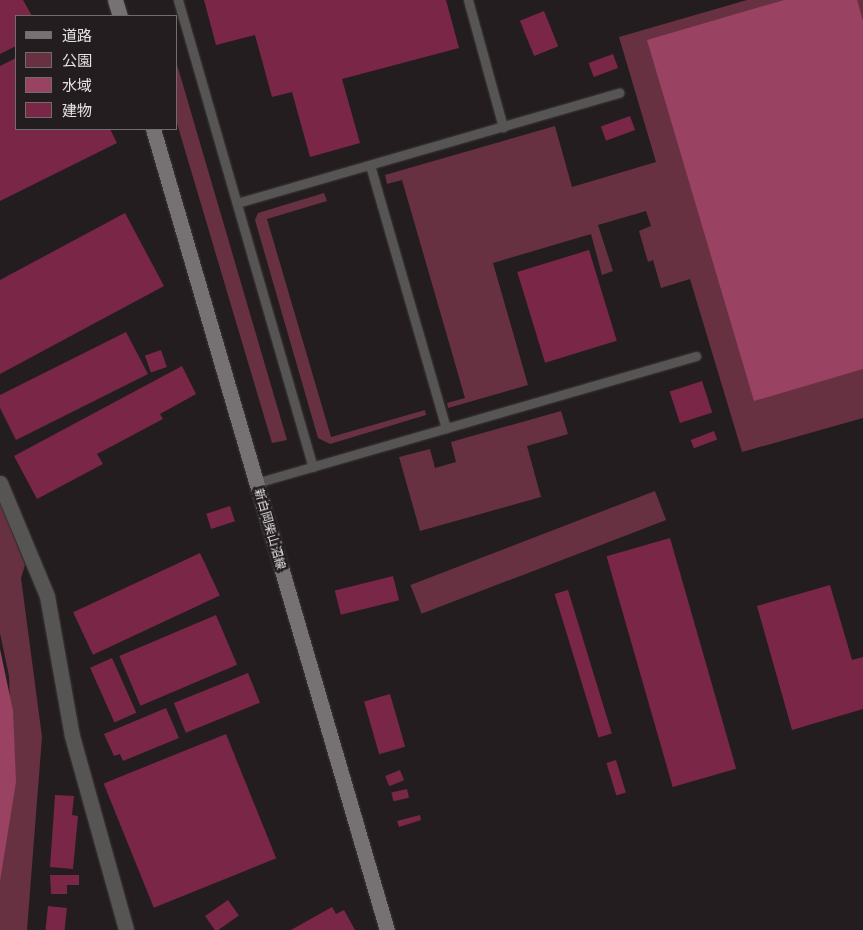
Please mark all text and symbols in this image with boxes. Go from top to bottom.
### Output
legend [15,15,178,130]
text: 道路 [62,26,92,45]
text: 公園 [62,51,92,70]
text: 水域 [62,76,92,95]
text: 建物 [62,101,92,120]
street label: 新白岡柴山沼線 [252,487,288,571]

